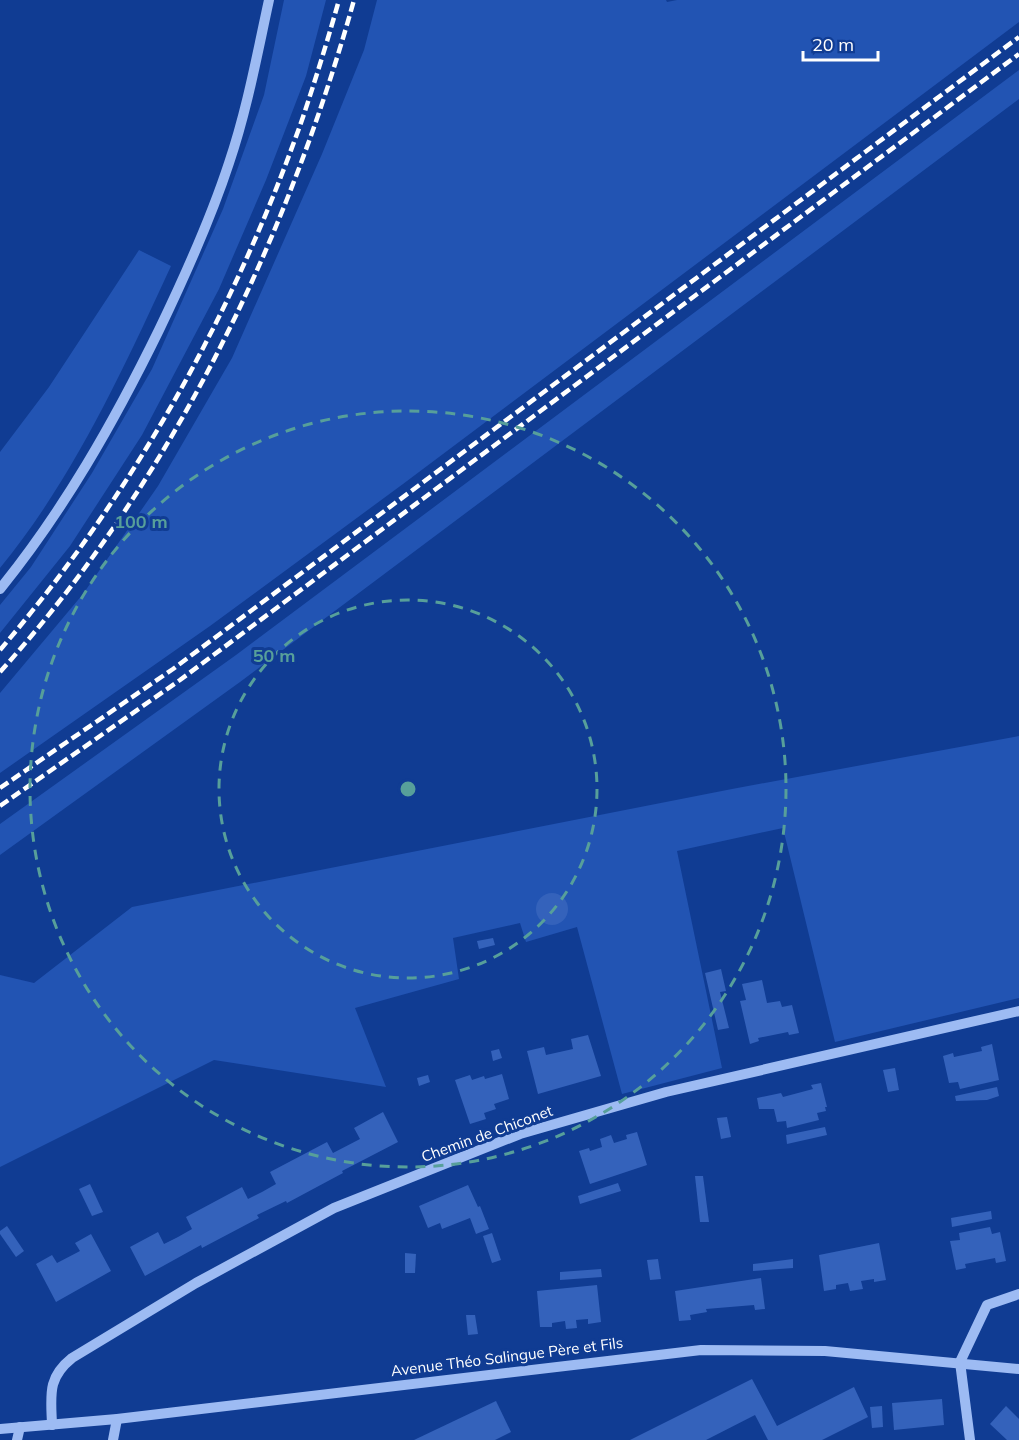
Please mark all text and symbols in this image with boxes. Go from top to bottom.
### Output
scale bar [803,24,878,62]
text: 20 m [812,33,854,56]
text: 100 m [114,510,168,533]
text: 50 m [253,644,295,667]
centre of rings [398,779,418,799]
street label: Chemin de Chiconet [419,1101,555,1166]
street label: Avenue Théo Salingue Père et Fils [390,1333,624,1380]

